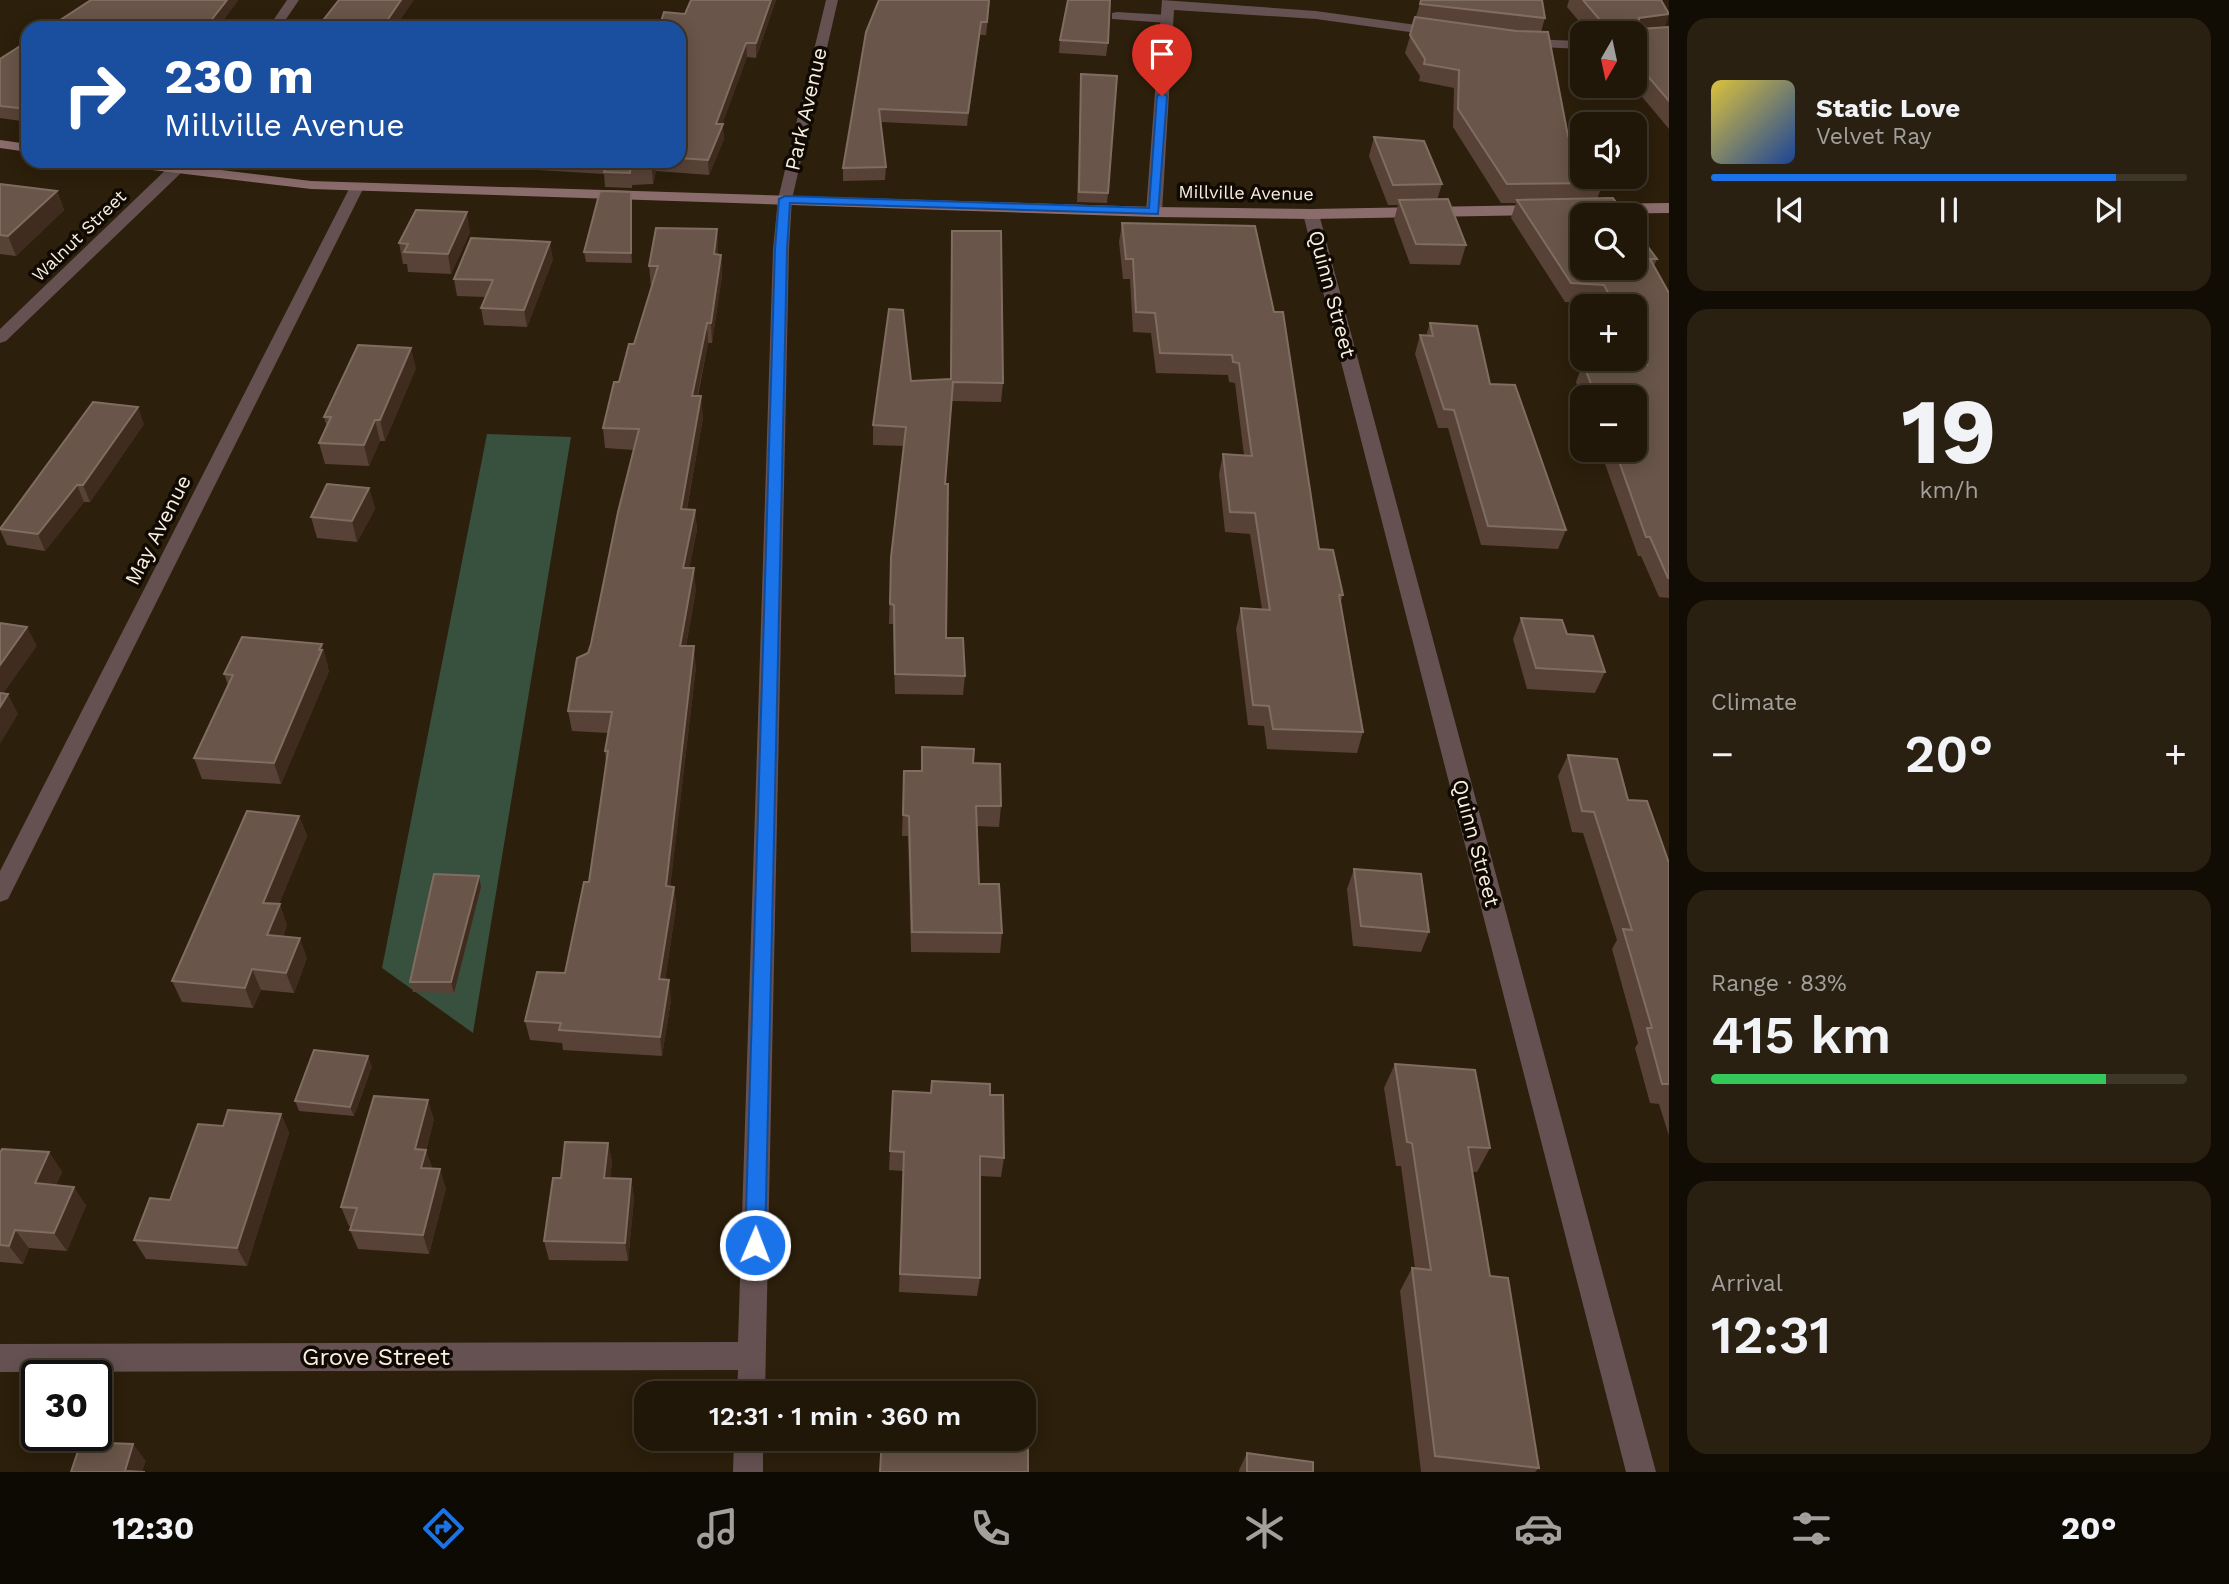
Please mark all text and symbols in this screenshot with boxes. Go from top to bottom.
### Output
north arrow [1570,21,1647,98]
map controls [1570,21,1647,462]
pin [1132,24,1192,96]
icon: arrive [1143,35,1181,73]
street label: Park Avenue [779,45,832,173]
text: 230 m [164,47,314,105]
icon: right [49,49,140,140]
text: Static Love [1816,93,1960,123]
text: Millville Avenue [164,106,405,144]
button: sound [1570,112,1647,189]
text: Velvet Ray [1816,123,1932,150]
street label: Millville Avenue [1178,181,1314,204]
street label: Walnut Street [27,185,130,286]
icon: previous [1771,191,1809,229]
icon: pause [1930,191,1968,229]
icon: next [2089,191,2127,229]
button: search [1570,203,1647,280]
street label: Quinn Street [1304,228,1362,360]
button: + [1570,294,1647,371]
text: 19 [1901,378,1997,485]
button: − [1570,385,1647,462]
street label: May Avenue [119,471,196,589]
text: km/h [1919,477,1979,504]
text: Climate [1711,689,1797,716]
text: 20° [1905,724,1993,785]
text: − [1711,732,1734,776]
text: + [2164,732,2187,776]
street label: Quinn Street [1448,777,1506,909]
text: Range · 83% [1711,970,1847,997]
text: 415 km [1711,1005,1891,1066]
position arrow [718,1208,792,1282]
text: Arrival [1711,1270,1783,1297]
text: 12:31 [1711,1305,1831,1366]
street label: Grove Street [302,1343,450,1371]
speed limit sign: 30 [21,1360,112,1451]
text: 12:31 · 1 min · 360 m [709,1401,961,1431]
icon: directions [419,1504,468,1553]
icon: music [693,1504,742,1553]
icon: phone [966,1504,1015,1553]
icon: climate [1240,1504,1289,1553]
icon: car [1514,1504,1563,1553]
icon: filters [1787,1504,1836,1553]
text: 12:30 [112,1509,194,1547]
text: 20° [2061,1509,2117,1547]

